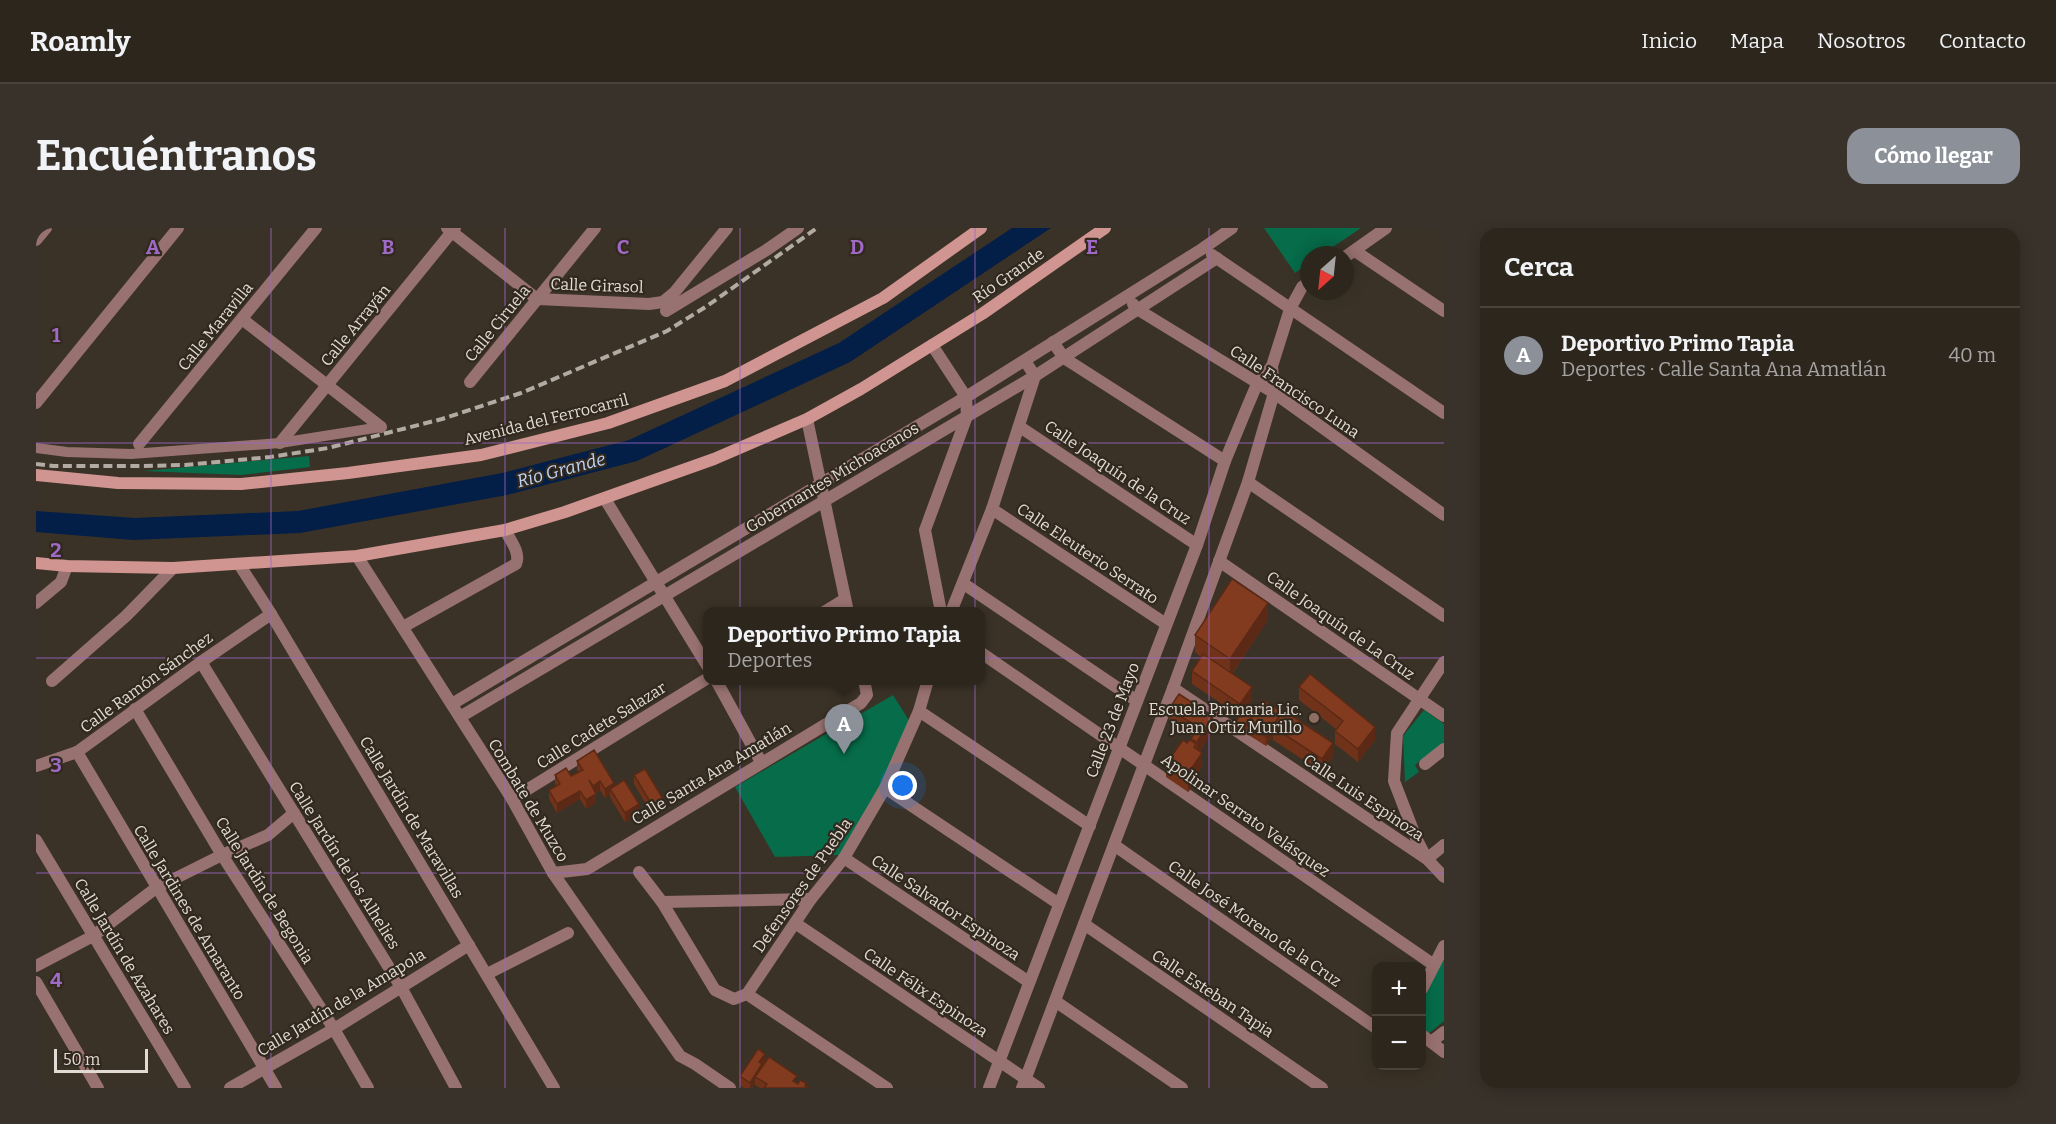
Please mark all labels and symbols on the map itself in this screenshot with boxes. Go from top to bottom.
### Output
text: A [146,235,161,259]
text: B [382,235,395,259]
text: C [617,235,629,259]
text: D [850,235,864,259]
text: E [1086,235,1098,259]
street label: Río Grande [969,244,1048,307]
north arrow [1300,246,1354,300]
street label: Calle Girasol [550,274,644,297]
street label: Calle Maravilla [174,278,257,374]
street label: Calle Arrayán [317,281,394,370]
street label: Calle Ciruela [461,281,534,366]
text: 1 [52,323,61,347]
street label: Calle Francisco Luna [1226,341,1363,442]
street label: Avenida del Ferrocarril [462,390,631,449]
street label: Calle Joaquín de la Cruz [1041,416,1195,529]
street label: Gobernantes Michoacanos [742,418,922,537]
water label: Río Grande [514,448,608,492]
street label: Calle Eleuterio Serrato [1013,499,1162,608]
text: 2 [50,538,62,562]
street label: Calle Joaquín de La Cruz [1263,567,1419,684]
street label: Calle Ramón Sánchez [76,628,217,737]
street label: Calle 23 de Mayo [1082,660,1143,781]
street label: Calle Cadete Salazar [533,678,670,773]
place label: Escuela Primaria Lic. Juan Ortiz Murillo [1148,700,1302,737]
pin: A [824,704,864,754]
marker: Escuela Primaria Lic. Juan Ortiz Murillo [1307,711,1321,725]
street label: Calle Santa Ana Amatlán [628,718,794,829]
street label: Calle Jardín de Maravillas [356,733,467,902]
street label: Combate de Muzco [484,735,573,865]
street label: Apolinar Serrato Velásquez [1158,750,1334,881]
street label: Calle Luis Espinoza [1300,750,1428,845]
text: 3 [50,753,62,777]
your location [888,771,917,800]
street label: Calle Jardín de los Alhelies [285,778,404,953]
street label: Calle Jardín de Begonia [212,813,318,967]
street label: Defensores de Puebla [749,814,856,956]
street label: Calle Jardines de Amaranto [130,821,249,1003]
street label: Calle Salvador Espinoza [868,850,1024,964]
street label: Calle José Moreno de la Cruz [1164,856,1345,991]
street label: Calle Jardín de Azahares [70,875,179,1038]
street label: Calle Félix Espinoza [860,944,992,1041]
street label: Calle Jardín de la Amapola [254,945,429,1060]
street label: Calle Esteban Tapia [1148,946,1277,1041]
text: 4 [50,968,62,992]
scale bar [54,1046,148,1074]

